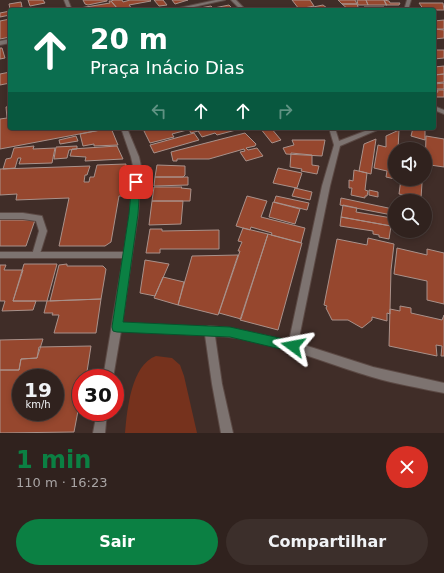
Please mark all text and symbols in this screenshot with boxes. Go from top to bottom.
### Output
text: 20 m [90,23,168,56]
icon: ahead [24,24,76,76]
text: Praça Inácio Dias [90,57,244,78]
icon: left [148,100,170,122]
icon: ahead [190,100,212,122]
icon: ahead [232,100,254,122]
icon: right [274,100,296,122]
map controls [388,142,432,238]
button: sound [388,142,432,186]
pin [119,165,153,199]
icon: arrive [125,171,147,193]
button: search [388,194,432,238]
position arrow [272,325,314,367]
speed limit sign: 30 [72,369,124,421]
text: 19 [24,378,52,402]
text: km/h [25,399,51,410]
text: 1 min [16,446,91,474]
button: close [386,446,428,488]
text: 110 m · 16:23 [16,475,107,490]
button: Sair [16,519,218,565]
button: Compartilhar [226,519,428,565]

